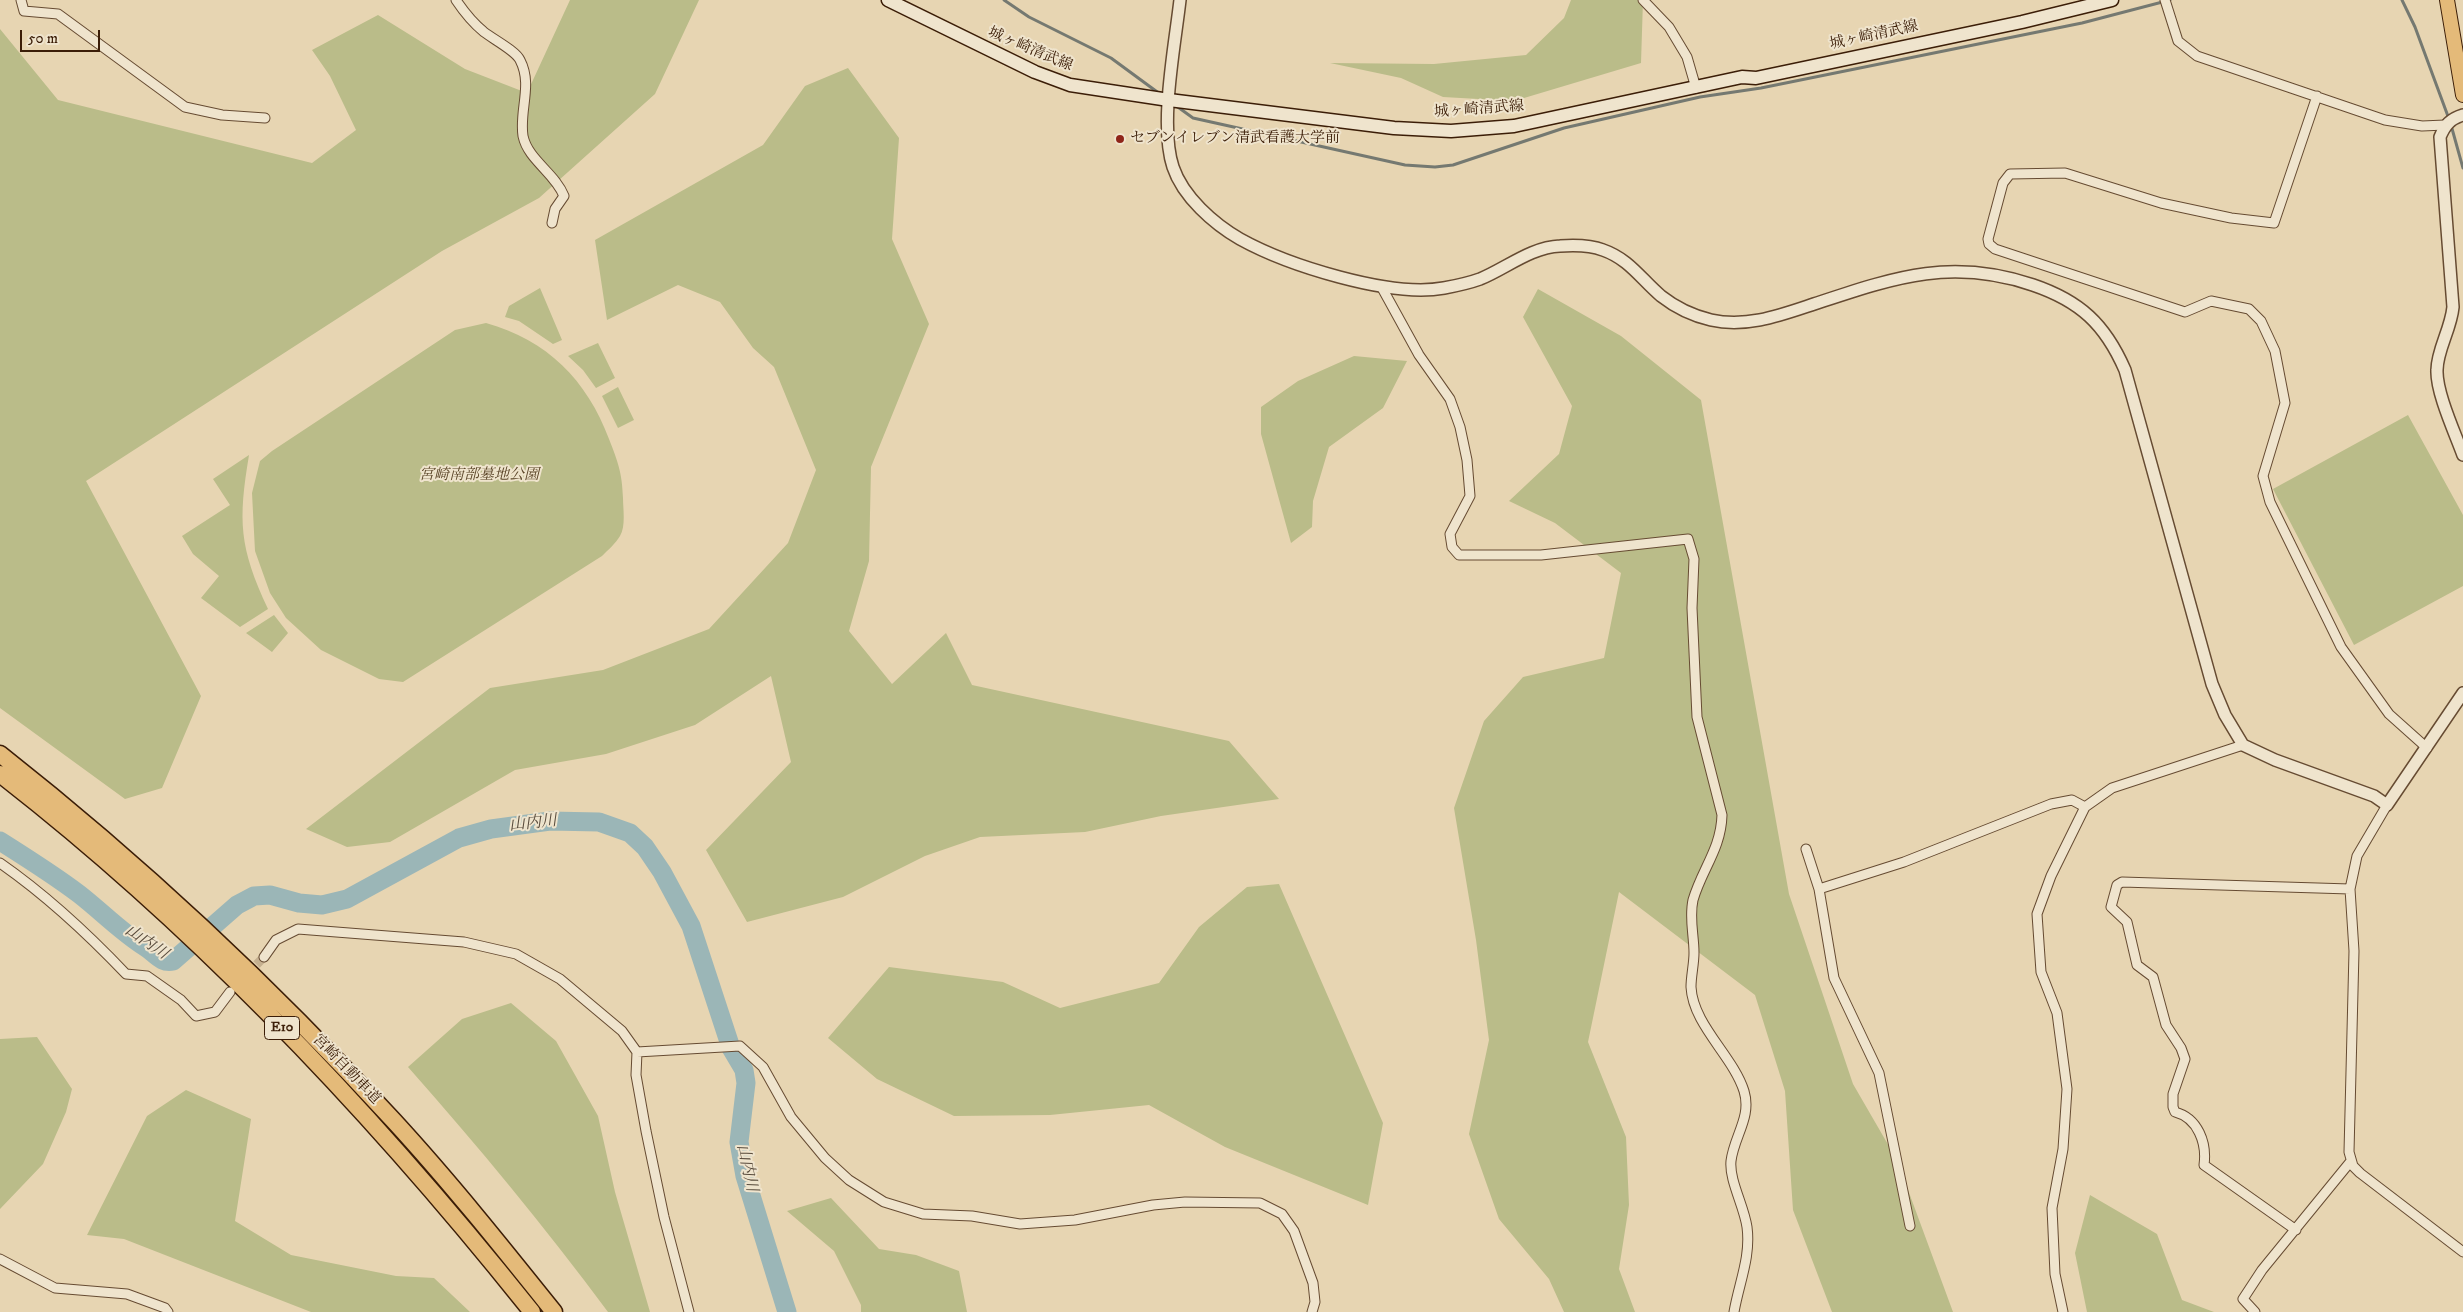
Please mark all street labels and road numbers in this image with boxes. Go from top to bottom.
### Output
street label: 城ヶ崎清武線 [1828,18,1920,54]
street label: 城ヶ崎清武線 [985,24,1075,76]
street label: 城ヶ崎清武線 [1433,98,1525,122]
road number: E10 [264,1016,300,1040]
street label: 宮崎自動車道 [308,1031,384,1109]

